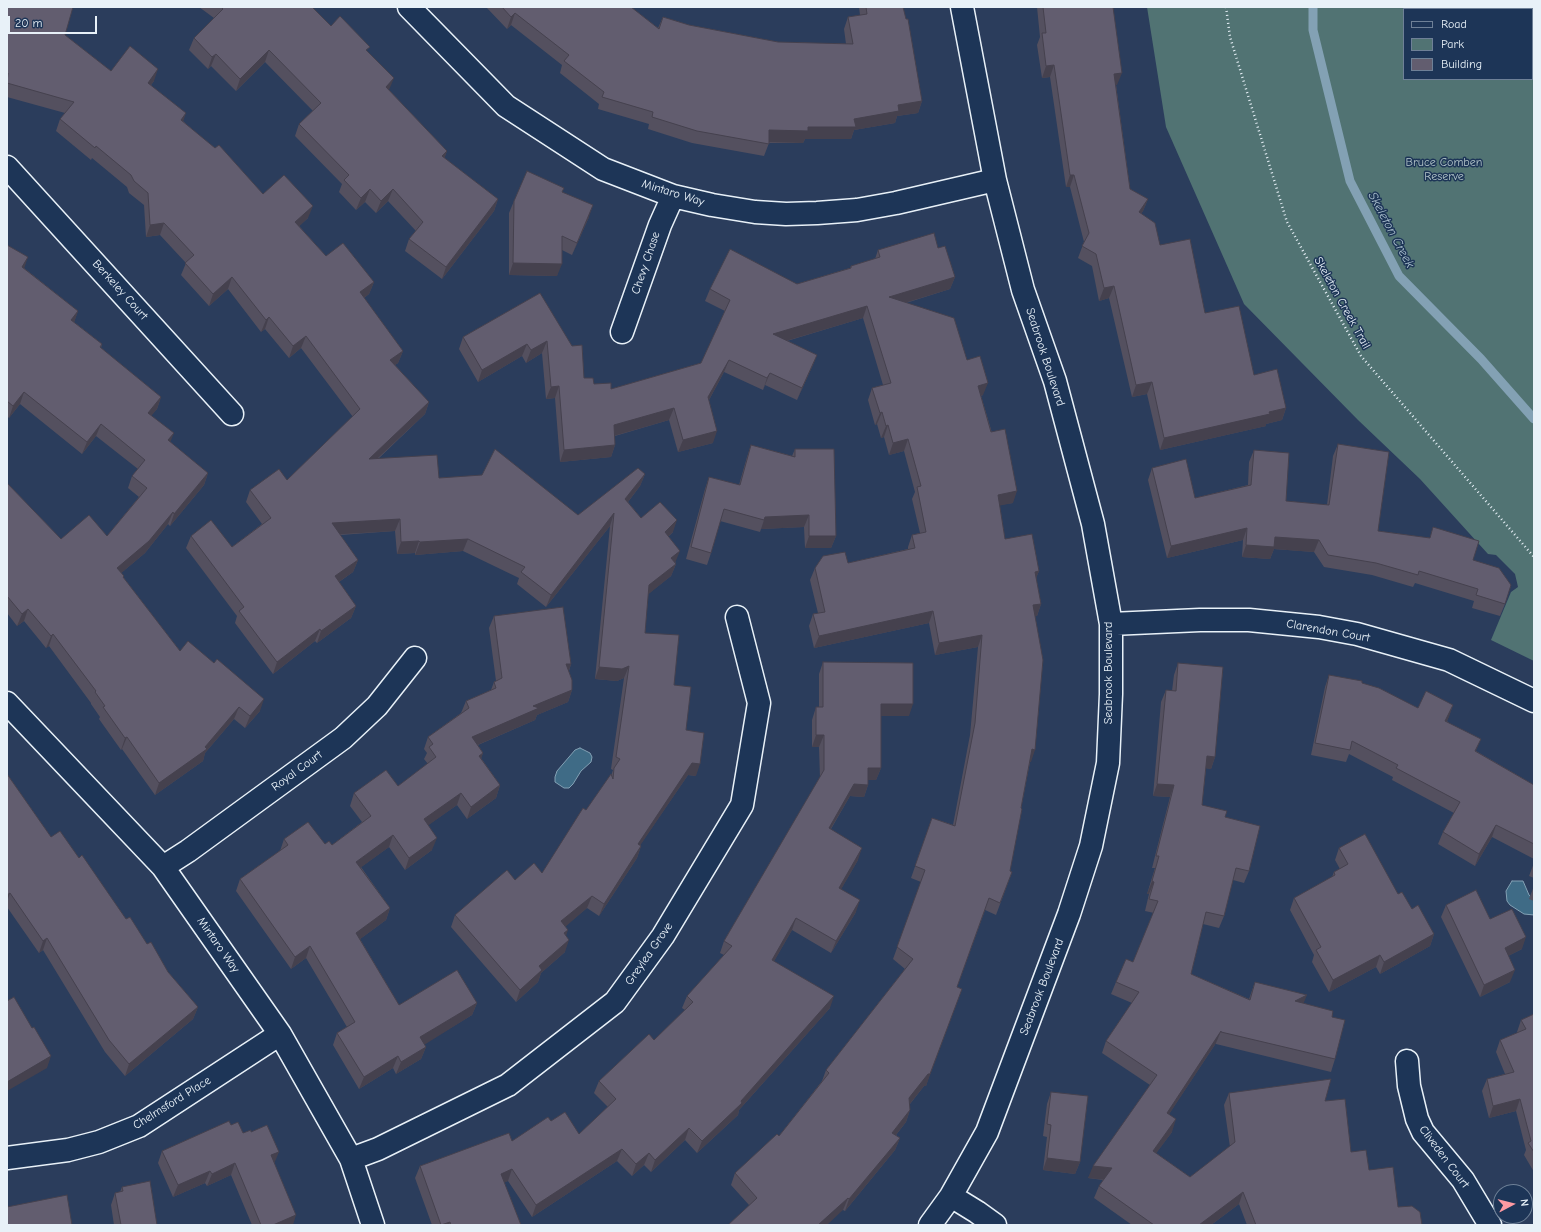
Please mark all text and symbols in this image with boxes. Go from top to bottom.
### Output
scale bar [10,8,99,34]
legend [1403,8,1533,80]
text: 20 m [15,16,43,30]
text: Road [1441,17,1467,31]
text: Park [1441,37,1464,51]
text: Building [1441,57,1482,71]
park label: Bruce Comben Reserve [1406,156,1482,184]
street label: Mintaro Way [640,177,706,209]
water label: Skeleton Creek [1364,189,1418,271]
street label: Chevy Chase [629,230,663,296]
street label: Skeleton Creek Trail [1311,254,1373,352]
street label: Berkeley Court [89,257,151,323]
street label: Seabrook Boulevard [1022,306,1068,408]
street label: Clarendon Court [1285,617,1371,645]
street label: Seabrook Boulevard [1102,622,1116,724]
street label: Royal Court [269,748,325,794]
street label: Mintaro Way [194,914,242,976]
street label: Greylea Grove [622,920,676,988]
street label: Seabrook Boulevard [1017,937,1067,1037]
street label: Chelmsford Place [130,1073,214,1133]
street label: Cliveden Court [1416,1123,1472,1191]
north arrow [1493,1184,1533,1224]
text: N [1518,1198,1531,1207]

